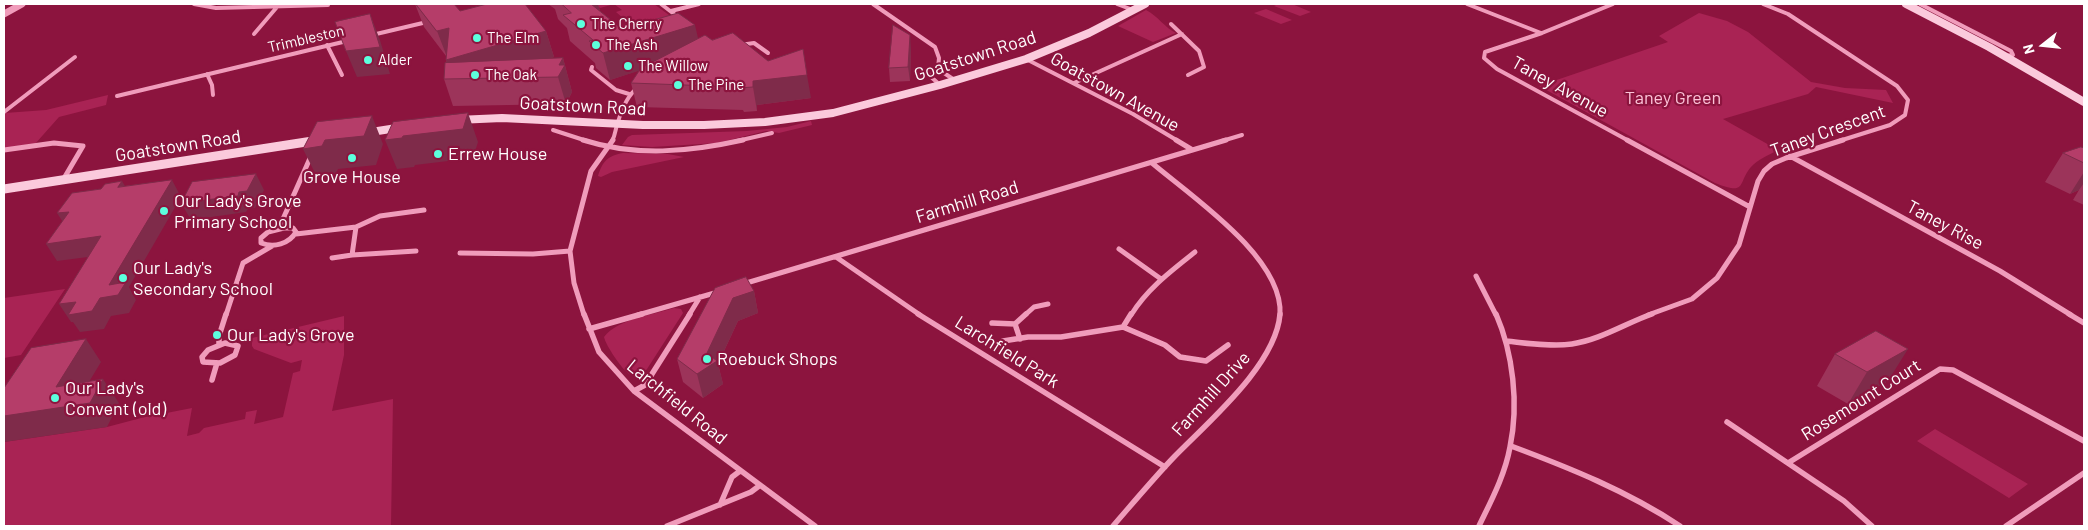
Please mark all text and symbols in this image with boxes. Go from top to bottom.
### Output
place label: The Cherry [591,15,662,33]
marker: The Cherry [575,18,587,30]
north arrow [2018,20,2068,70]
street label: Trimbleston [266,22,346,56]
street label: Goatstown Road [911,26,1039,86]
place label: The Elm [487,29,539,47]
marker: The Elm [471,32,483,44]
place label: The Ash [606,36,658,54]
marker: The Ash [590,39,602,51]
text: N [2019,42,2038,56]
street label: Goatstown Avenue [1047,48,1183,136]
place label: Alder [378,51,412,69]
street label: Taney Avenue [1508,52,1612,122]
marker: Alder [362,54,374,66]
place label: The Willow [638,57,708,75]
marker: The Willow [622,60,634,72]
place label: The Oak [485,66,537,84]
marker: The Oak [469,69,481,81]
place label: The Pine [688,76,744,94]
marker: The Pine [672,79,684,91]
park label: Taney Green [1625,87,1721,109]
street label: Goatstown Road [519,92,647,120]
street label: Taney Crescent [1768,100,1888,162]
street label: Goatstown Road [114,125,242,167]
place label: Errew House [448,143,547,165]
marker: Errew House [432,148,444,160]
marker: Grove House [346,152,358,164]
place label: Grove House [303,166,401,188]
street label: Farmhill Road [913,176,1021,228]
place label: Our Lady's Grove Primary School [174,190,301,232]
street label: Taney Rise [1903,196,1987,254]
marker: Our Lady's Grove Primary School [158,205,170,217]
place label: Our Lady's Secondary School [133,257,273,300]
marker: Our Lady's Secondary School [117,272,129,284]
street label: Larchfield Park [951,311,1063,393]
place label: Our Lady's Grove [227,324,354,346]
marker: Our Lady's Grove [211,329,223,341]
street label: Farmhill Drive [1167,347,1255,441]
place label: Roebuck Shops [717,348,837,370]
marker: Roebuck Shops [701,353,713,365]
street label: Larchfield Road [622,355,732,449]
street label: Rosemount Court [1797,355,1925,445]
place label: Our Lady's Convent (old) [65,377,166,419]
marker: Our Lady's Convent (old) [49,392,61,404]

